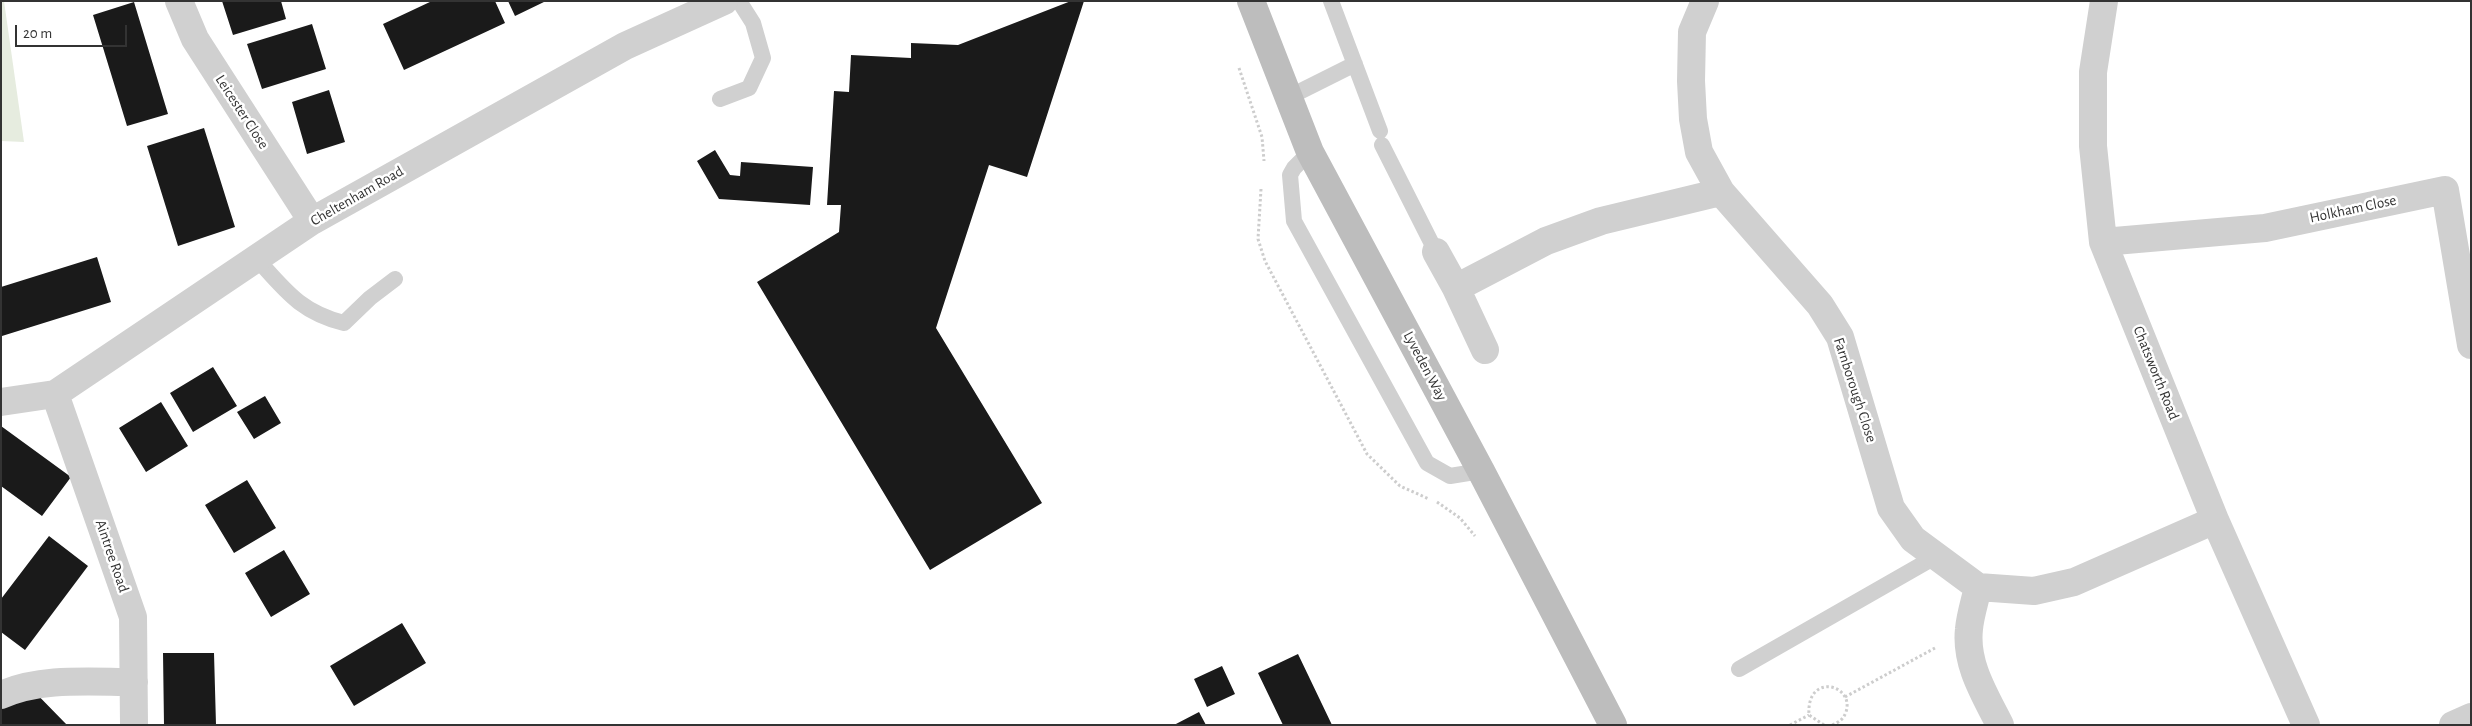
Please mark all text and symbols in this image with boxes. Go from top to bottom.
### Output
scale bar [18,15,130,47]
text: 20 m [23,26,52,41]
street label: Leicester Close [211,71,273,153]
street label: Cheltenham Road [307,162,407,230]
street label: Holkham Close [2308,191,2398,227]
street label: Chatsworth Road [2129,323,2183,423]
street label: Lyveden Way [1399,328,1451,404]
street label: Farnborough Close [1830,335,1880,445]
street label: Aintree Road [91,517,133,595]

